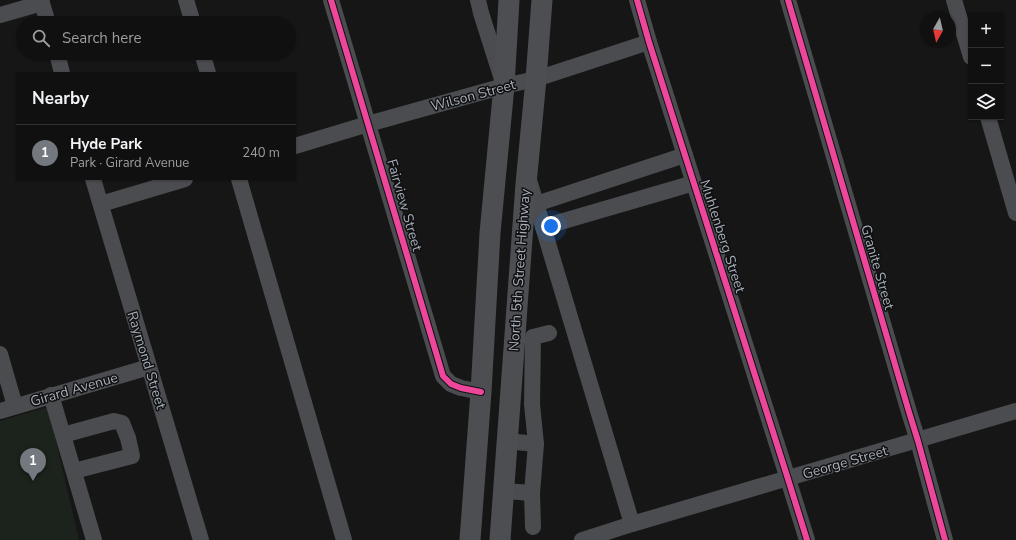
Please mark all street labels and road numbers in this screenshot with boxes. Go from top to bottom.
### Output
street label: Wilson Street [429,75,518,116]
street label: Fairview Street [382,157,427,253]
street label: Muhlenberg Street [695,177,750,295]
street label: North 5th Street Highway [504,187,535,352]
street label: Granite Street [856,222,899,312]
street label: Raymond Street [123,309,170,412]
street label: Girard Avenue [28,368,120,411]
street label: George Street [800,441,890,484]

